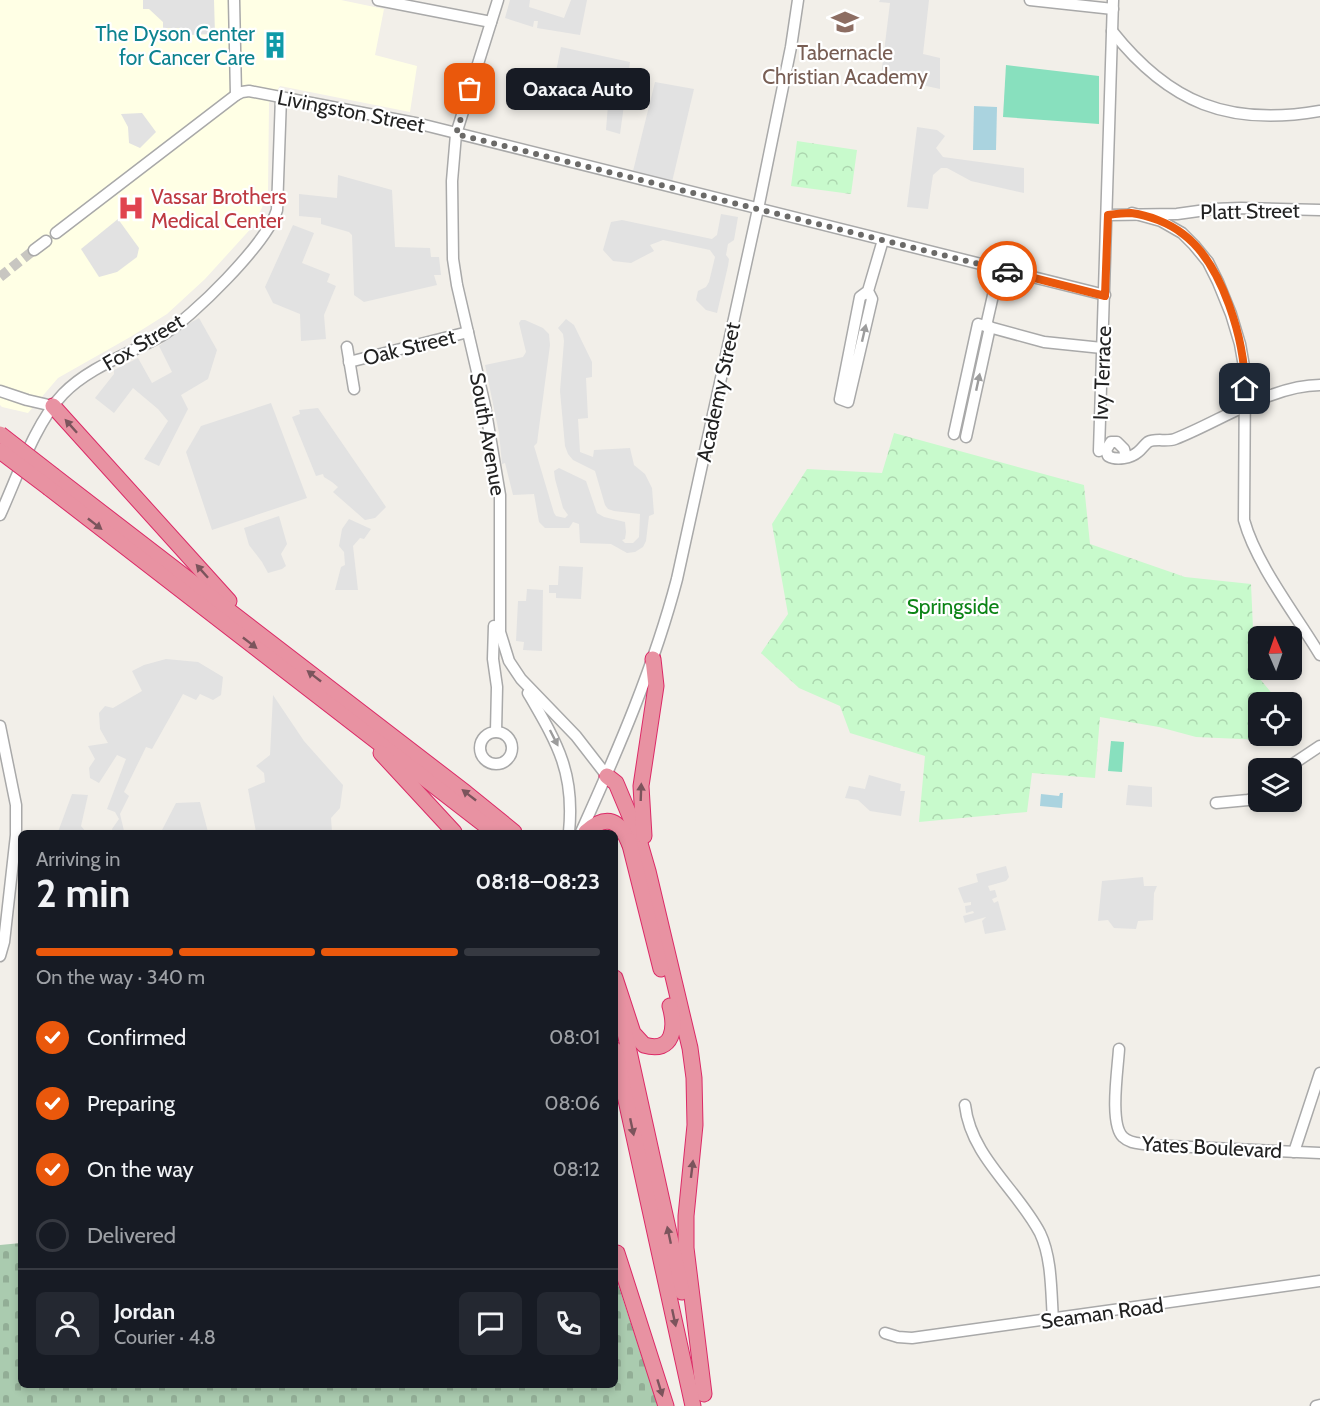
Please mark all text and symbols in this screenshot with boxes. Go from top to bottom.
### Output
school or university icon: Tabernacle Christian Academy [830,7,860,37]
place label: The Dyson Center for Cancer Care [95,21,255,70]
building icon: The Dyson Center for Cancer Care [260,30,290,60]
place label: Tabernacle Christian Academy [762,40,928,89]
pin [444,63,495,114]
callout: Oaxaca Auto [506,68,650,110]
icon: bag [453,72,486,105]
text: Oaxaca Auto [523,77,633,101]
street label: Livingston Street [275,84,427,138]
place label: Vassar Brothers Medical Center [151,184,287,233]
hospital icon: Vassar Brothers Medical Center [116,193,146,223]
street label: Platt Street [1200,198,1300,224]
courier [977,241,1037,301]
icon: car [991,255,1024,288]
street label: Fox Street [98,308,188,376]
street label: Academy Street [691,320,745,464]
street label: Oak Street [360,323,458,371]
one-way arrow [860,324,870,342]
street label: Ivy Terrace [1088,325,1116,421]
pin [1219,363,1270,414]
street label: South Avenue [465,370,511,498]
one-way arrow [974,372,983,391]
icon: home [1228,372,1261,405]
one-way arrow [65,419,78,434]
one-way arrow [87,517,103,530]
one-way arrow [196,564,209,579]
park label: Springside [907,594,1000,619]
north arrow [1248,626,1302,680]
map controls [1248,626,1302,812]
one-way arrow [242,636,257,648]
one-way arrow [307,670,323,682]
button: locate [1248,692,1302,746]
one-way arrow [549,730,559,747]
button: layers [1248,758,1302,812]
one-way arrow [637,783,646,802]
one-way arrow [461,788,477,801]
text: Arriving in [36,847,120,871]
text: 08:18–08:23 [476,868,600,895]
text: 2 min [36,869,130,917]
text: On the way · 340 m [36,965,205,989]
icon: check [36,1021,69,1054]
text: Confirmed [87,1024,186,1051]
text: 08:01 [549,1025,600,1049]
icon: check [36,1087,69,1120]
text: Preparing [87,1090,175,1117]
text: 08:06 [544,1091,600,1115]
one-way arrow [628,1118,637,1137]
street label: Yates Boulevard [1140,1131,1283,1163]
icon: check [36,1153,69,1186]
text: On the way [87,1156,194,1183]
text: 08:12 [553,1157,600,1181]
one-way arrow [687,1159,696,1178]
text: Delivered [87,1222,176,1249]
one-way arrow [664,1225,673,1244]
button: person [36,1292,99,1355]
button: chat [459,1292,522,1355]
button: phone [537,1292,600,1355]
street label: Seaman Road [1039,1292,1165,1334]
text: Jordan [114,1298,175,1325]
one-way arrow [670,1309,679,1328]
text: Courier · 4.8 [114,1325,216,1349]
one-way arrow [656,1379,665,1397]

